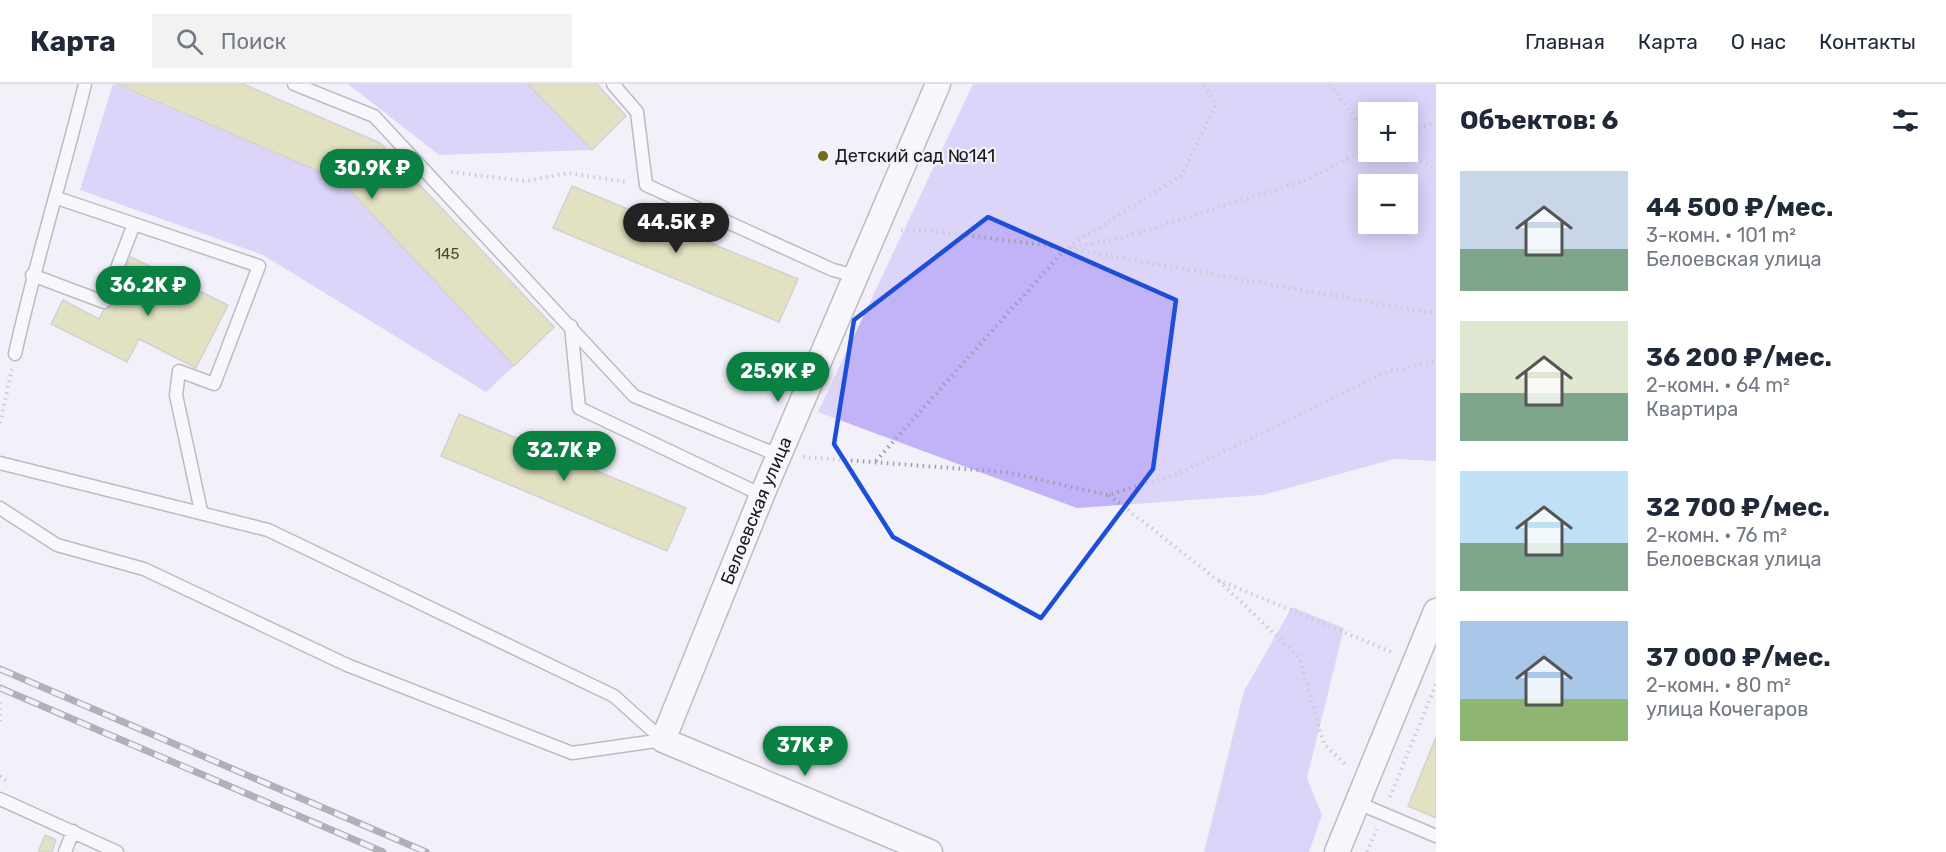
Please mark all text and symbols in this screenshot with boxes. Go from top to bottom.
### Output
search box [152,14,572,68]
text: Карта [30,25,116,58]
icon: search [173,25,206,58]
text: Поиск [221,28,286,55]
text: Главная [1525,29,1605,54]
text: Карта [1638,29,1698,54]
text: О нас [1731,29,1786,54]
text: Контакты [1819,29,1916,54]
map controls [1358,102,1418,234]
button: + [1358,102,1418,162]
icon: filters [1889,104,1922,137]
text: Объектов: 6 [1460,105,1619,136]
place label: Детский сад №141 [835,145,995,167]
pin: 30.9K ₽ [317,149,427,200]
marker: Детский сад №141 [816,149,830,163]
text: 30.9K ₽ [334,156,410,180]
button: − [1358,174,1418,234]
text: 44 500 ₽/мес. [1646,192,1833,223]
icon: home [1508,195,1580,267]
pin: 44.5K ₽ [621,203,731,254]
text: 44.5K ₽ [637,210,715,234]
text: 3-комн. · 101 m² [1646,223,1796,247]
house number: 145 [435,245,459,263]
text: Белоевская улица [1646,247,1822,271]
pin: 36.2K ₽ [93,266,203,317]
text: 36.2K ₽ [110,273,186,297]
text: 36 200 ₽/мес. [1646,342,1832,373]
icon: home [1508,345,1580,417]
pin: 25.9K ₽ [723,352,833,403]
text: 25.9K ₽ [740,359,816,383]
text: 2-комн. · 64 m² [1646,373,1790,397]
text: Квартира [1646,397,1738,421]
pin: 32.7K ₽ [509,431,619,482]
street label: Белоевская улица [716,433,797,588]
text: 32.7K ₽ [527,438,601,462]
text: 32 700 ₽/мес. [1646,492,1830,523]
icon: home [1508,495,1580,567]
text: 2-комн. · 76 m² [1646,523,1787,547]
text: Белоевская улица [1646,547,1822,571]
text: 37 000 ₽/мес. [1646,642,1831,673]
icon: home [1508,645,1580,717]
text: 2-комн. · 80 m² [1646,673,1791,697]
text: улица Кочегаров [1646,697,1809,721]
pin: 37K ₽ [763,726,847,777]
text: 37K ₽ [777,733,833,757]

